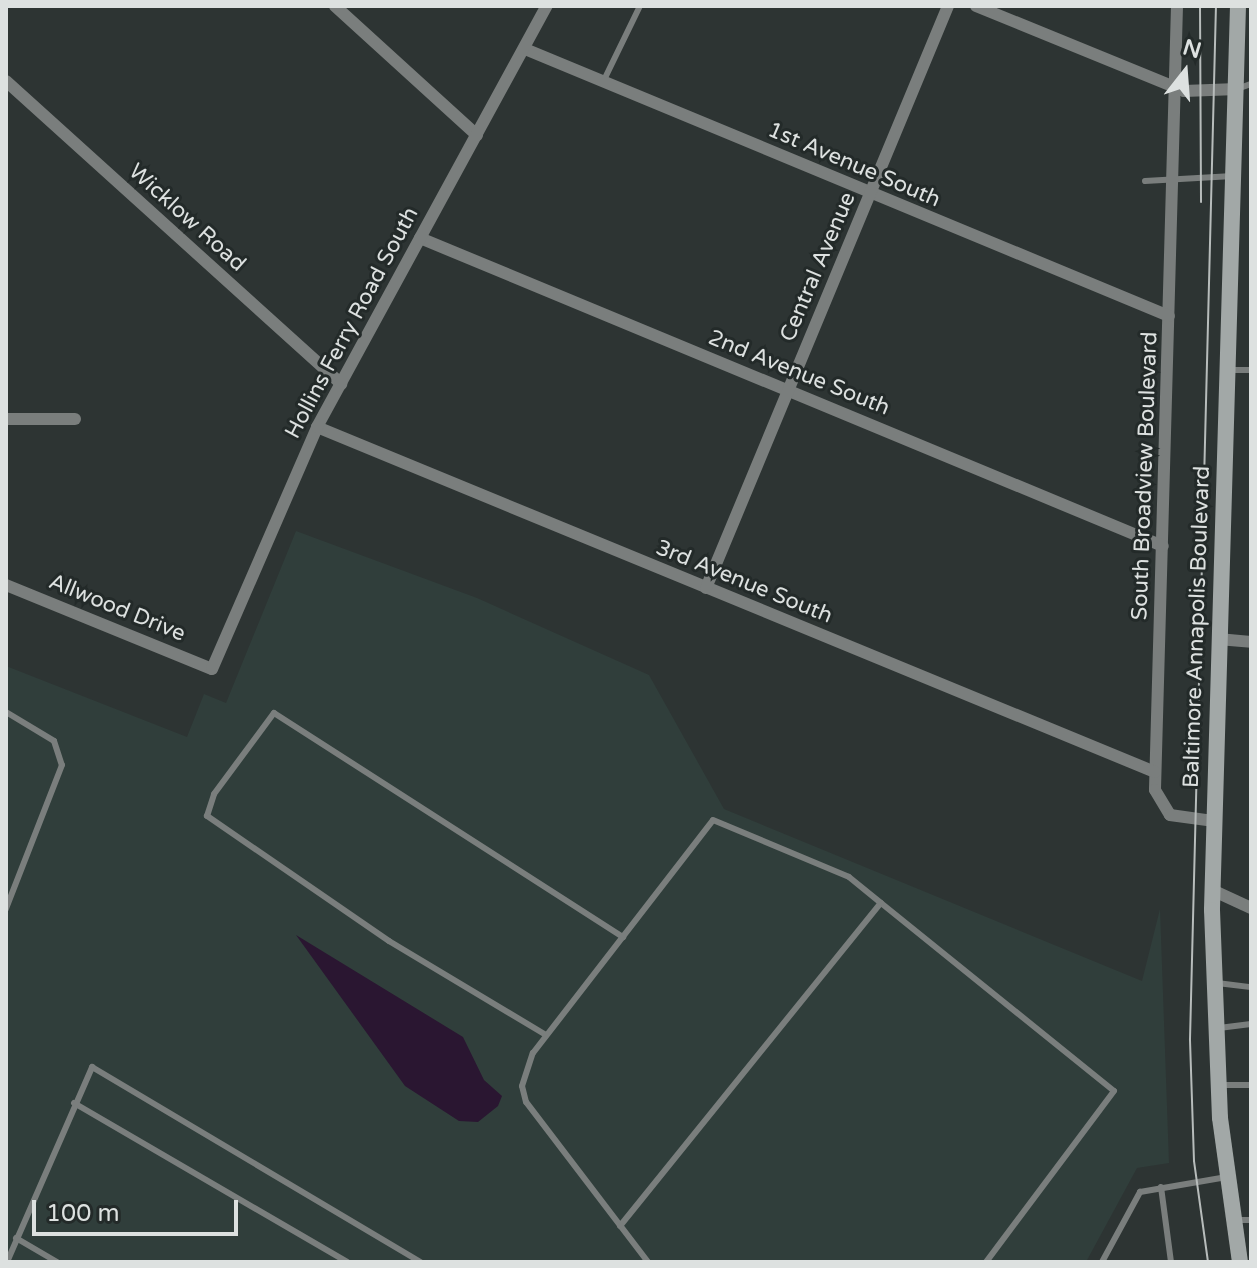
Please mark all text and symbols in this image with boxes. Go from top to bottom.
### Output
north arrow [1145,32,1225,112]
text: N [1180,34,1204,64]
street label: 1st Avenue South [764,117,944,213]
street label: Wicklow Road [123,159,251,277]
street label: Central Avenue [775,188,861,346]
street label: Hollins Ferry Road South [280,203,424,443]
street label: 2nd Avenue South [704,325,894,421]
street label: South Broadview Boulevard [1127,331,1163,621]
street label: Baltimore Annapolis Boulevard [1178,465,1216,789]
street label: 3rd Avenue South [652,535,836,629]
street label: Allwood Drive [45,569,189,647]
scale bar [36,1184,242,1234]
text: 100 m [46,1199,120,1228]

